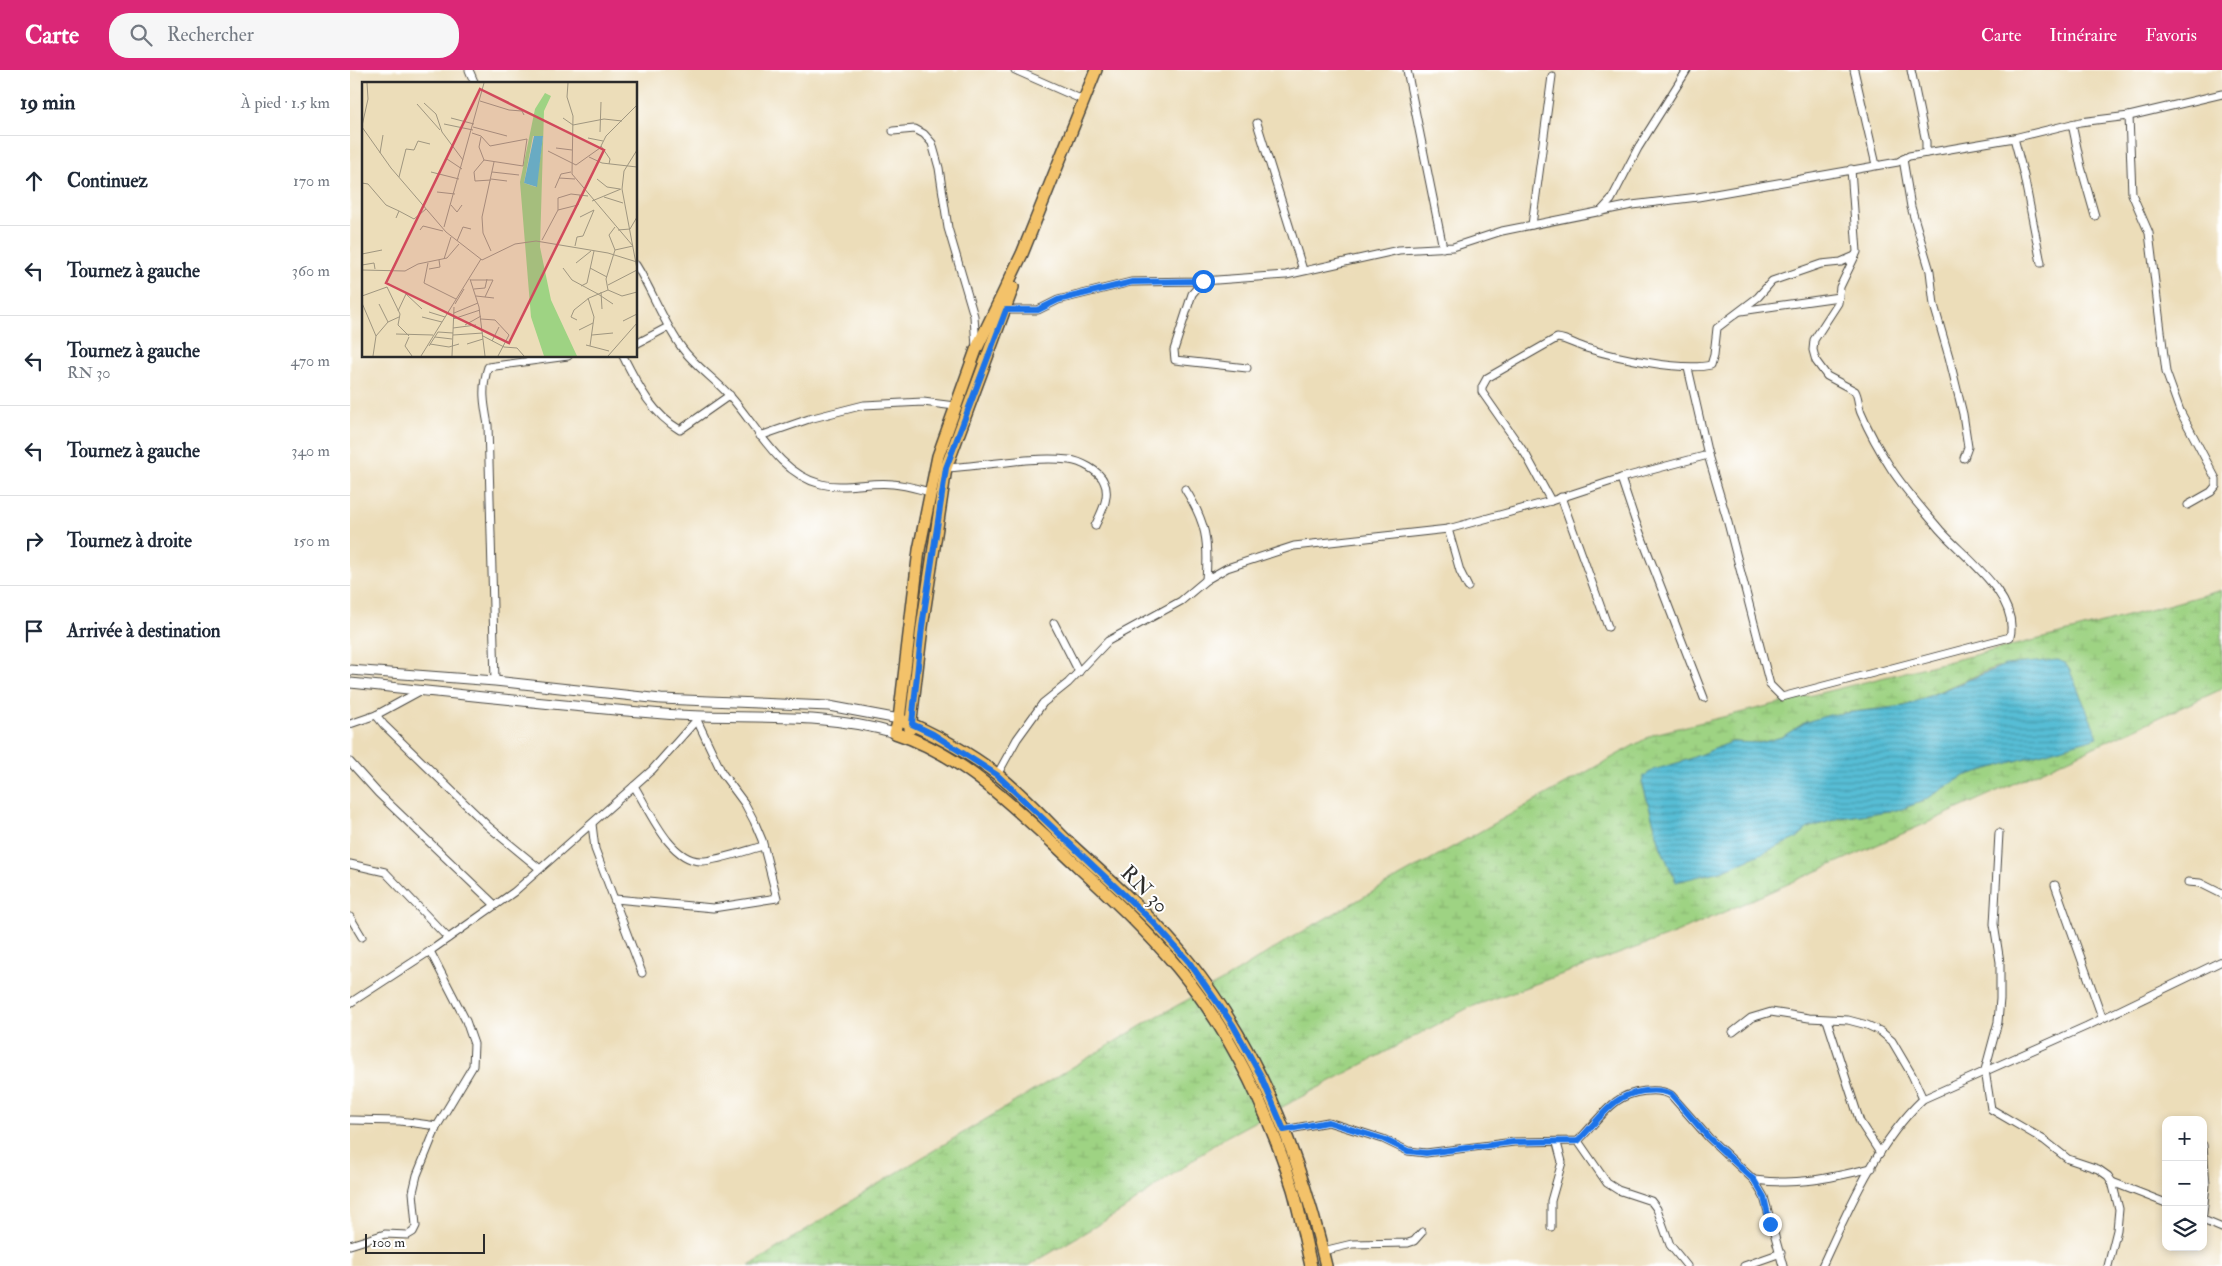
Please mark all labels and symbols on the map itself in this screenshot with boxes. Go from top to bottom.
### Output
inset map [362,82,638,358]
route start [1192,270,1215,293]
street label: RN 30 [1115,860,1174,919]
route end [1759,1213,1782,1236]
scale bar [365,1231,485,1254]

